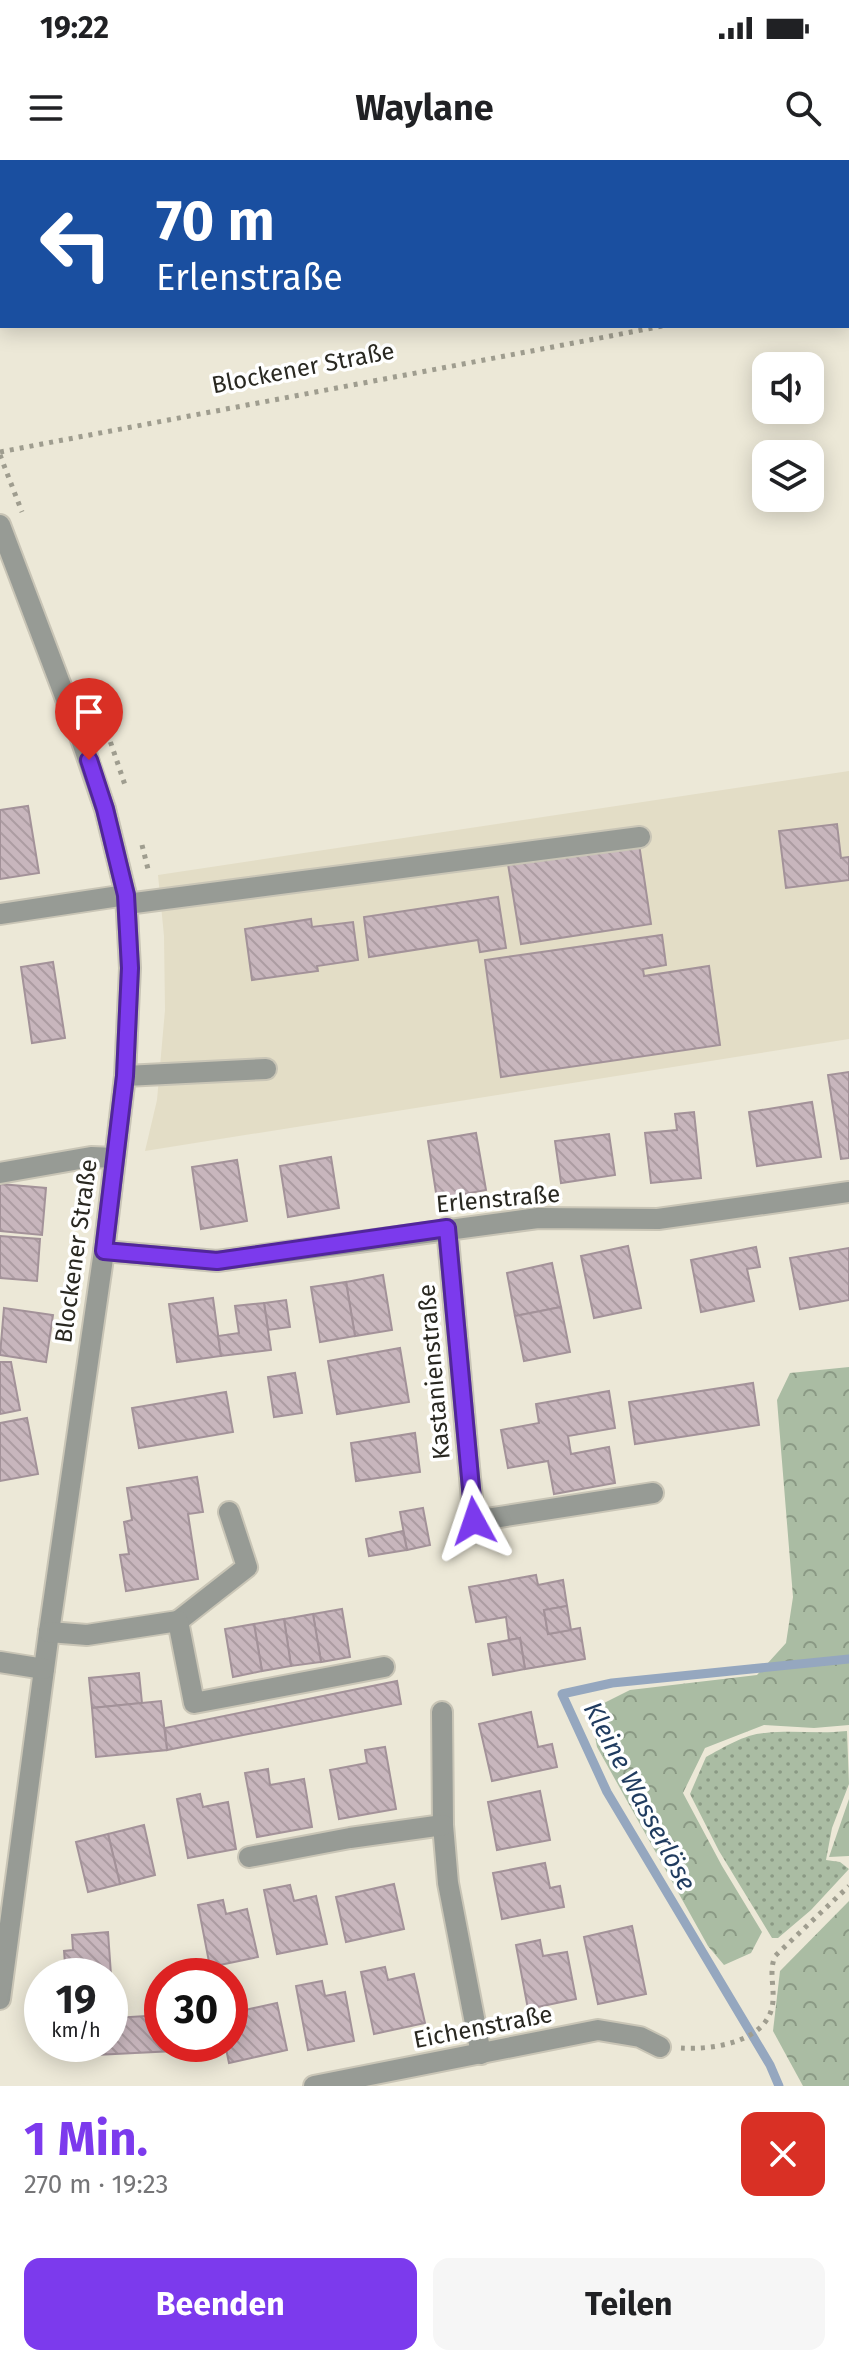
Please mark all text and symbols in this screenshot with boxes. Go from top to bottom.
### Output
text: 19:22 [40,10,109,46]
icon: menu [24,86,68,130]
text: Waylane [355,86,494,130]
icon: search [781,86,825,130]
text: 70 m [156,188,275,255]
icon: left [24,192,128,296]
text: Erlenstraße [156,256,343,300]
street label: Blockener Straße [209,337,397,399]
map controls [752,352,824,512]
button: sound [752,352,824,424]
button: layers [752,440,824,512]
pin [55,678,123,760]
icon: arrive [67,690,111,734]
street label: Blockener Straße [49,1157,103,1345]
street label: Erlenstraße [435,1180,561,1218]
street label: Kastanienstraße [412,1283,456,1461]
position arrow [432,1479,516,1563]
water label: Kleine Wasserlöse [577,1697,702,1896]
speed limit sign: 30 [144,1958,248,2062]
text: 19 [56,1976,96,2024]
street label: Eichenstraße [411,2000,555,2054]
text: km/h [51,2018,101,2042]
text: 1 Min. [24,2110,148,2168]
button: close [741,2112,825,2196]
text: 270 m · 19:23 [24,2169,168,2200]
button: Beenden [24,2258,417,2350]
button: Teilen [433,2258,825,2350]

